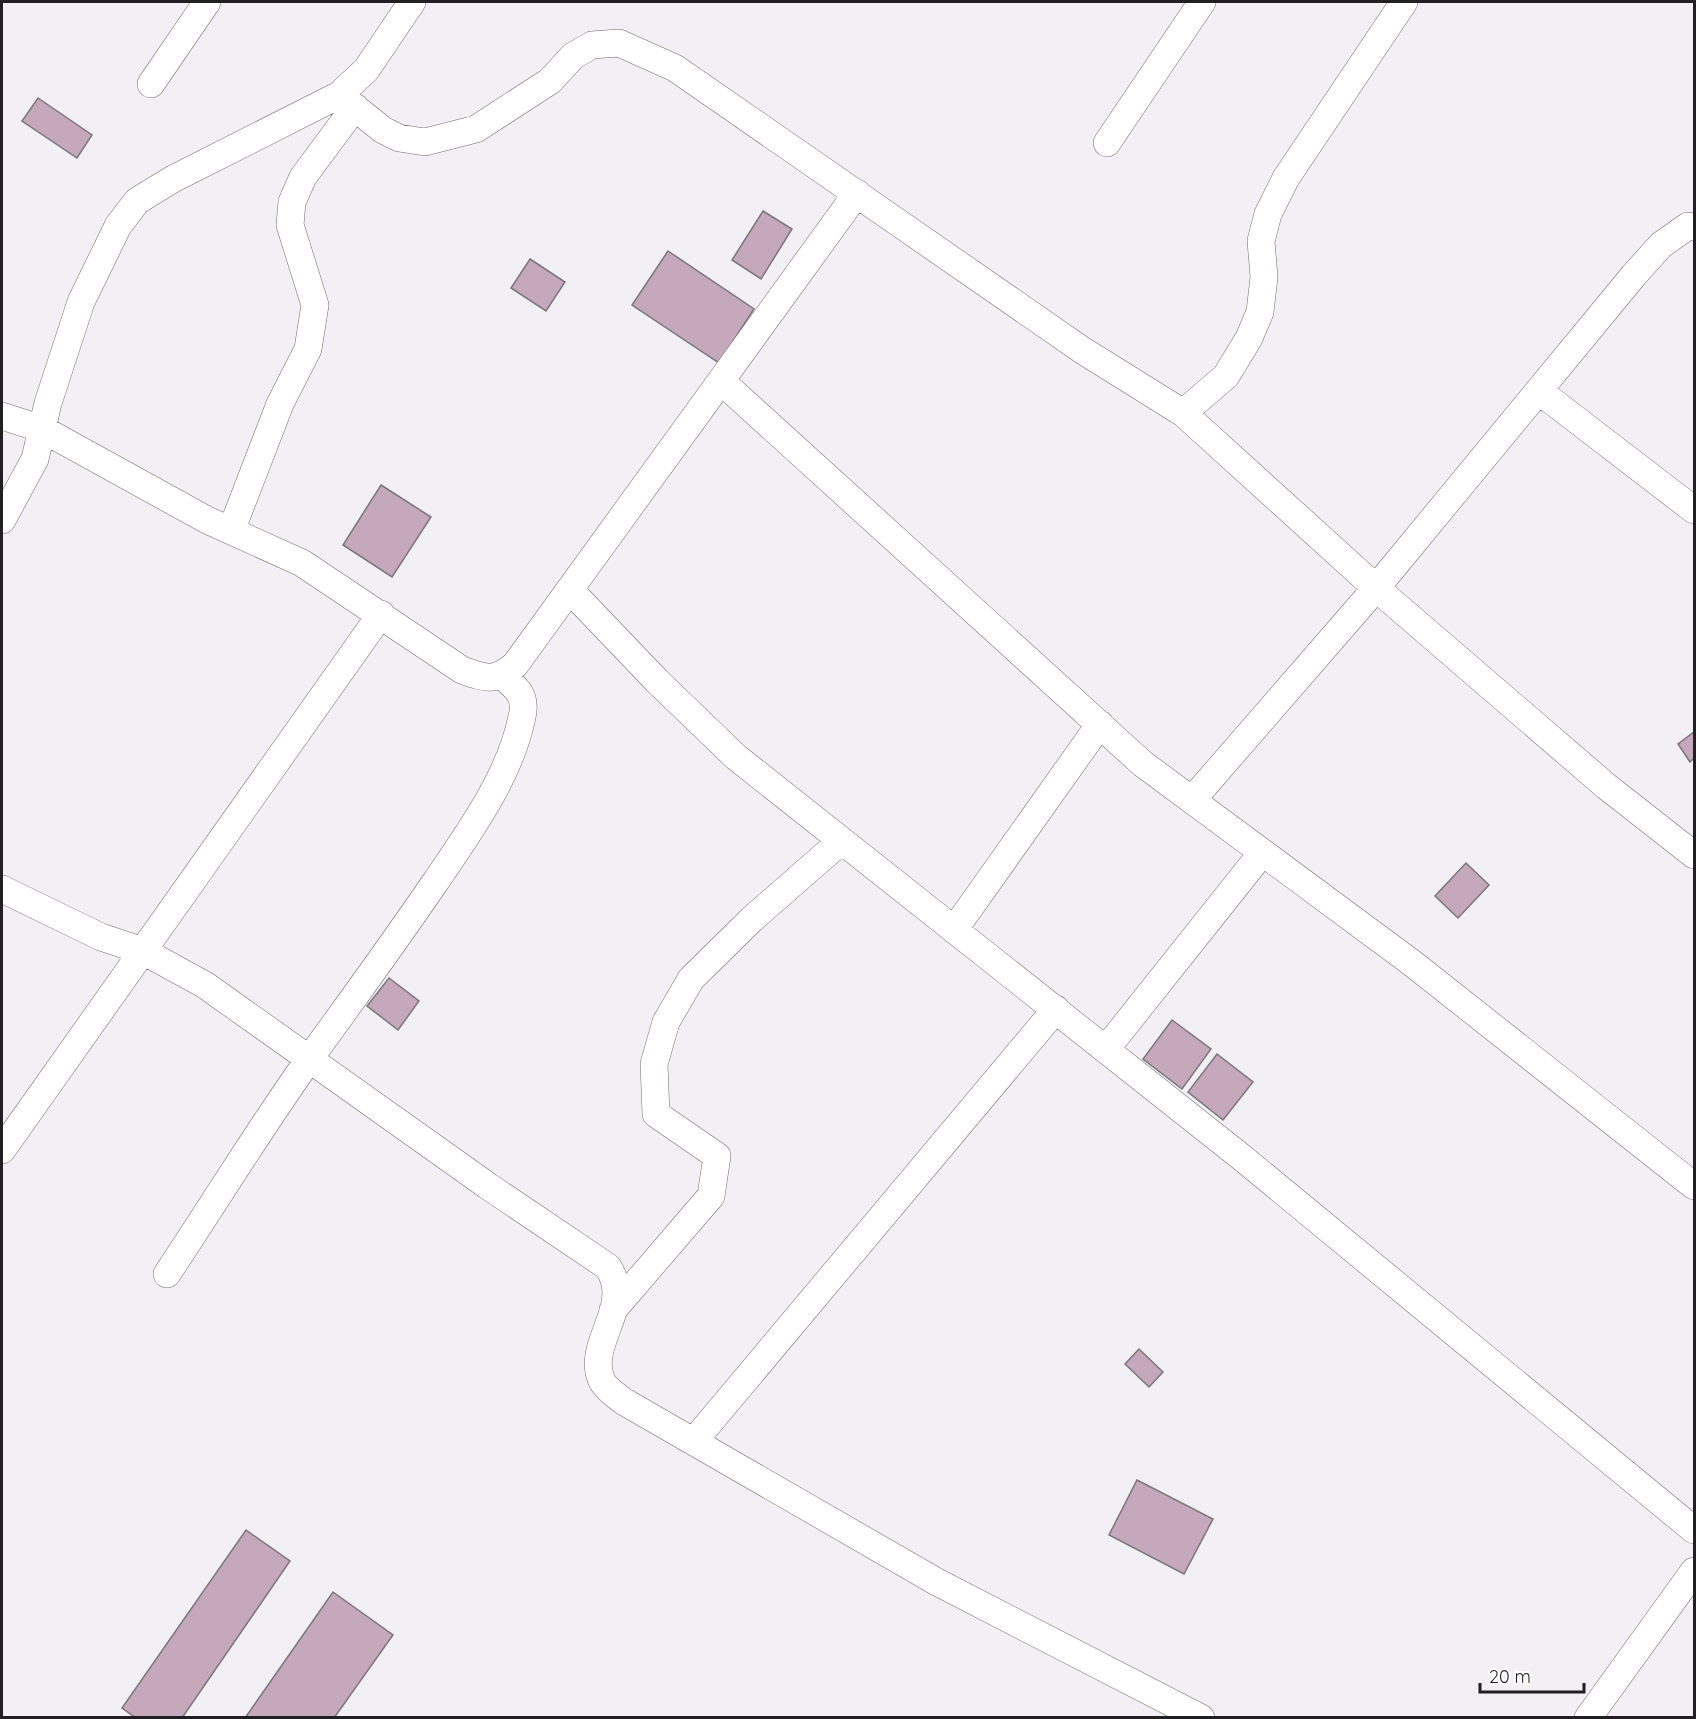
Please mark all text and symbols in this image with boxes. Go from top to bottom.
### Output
scale bar [1480,1656,1584,1694]
text: 20 m [1489,1665,1531,1688]

